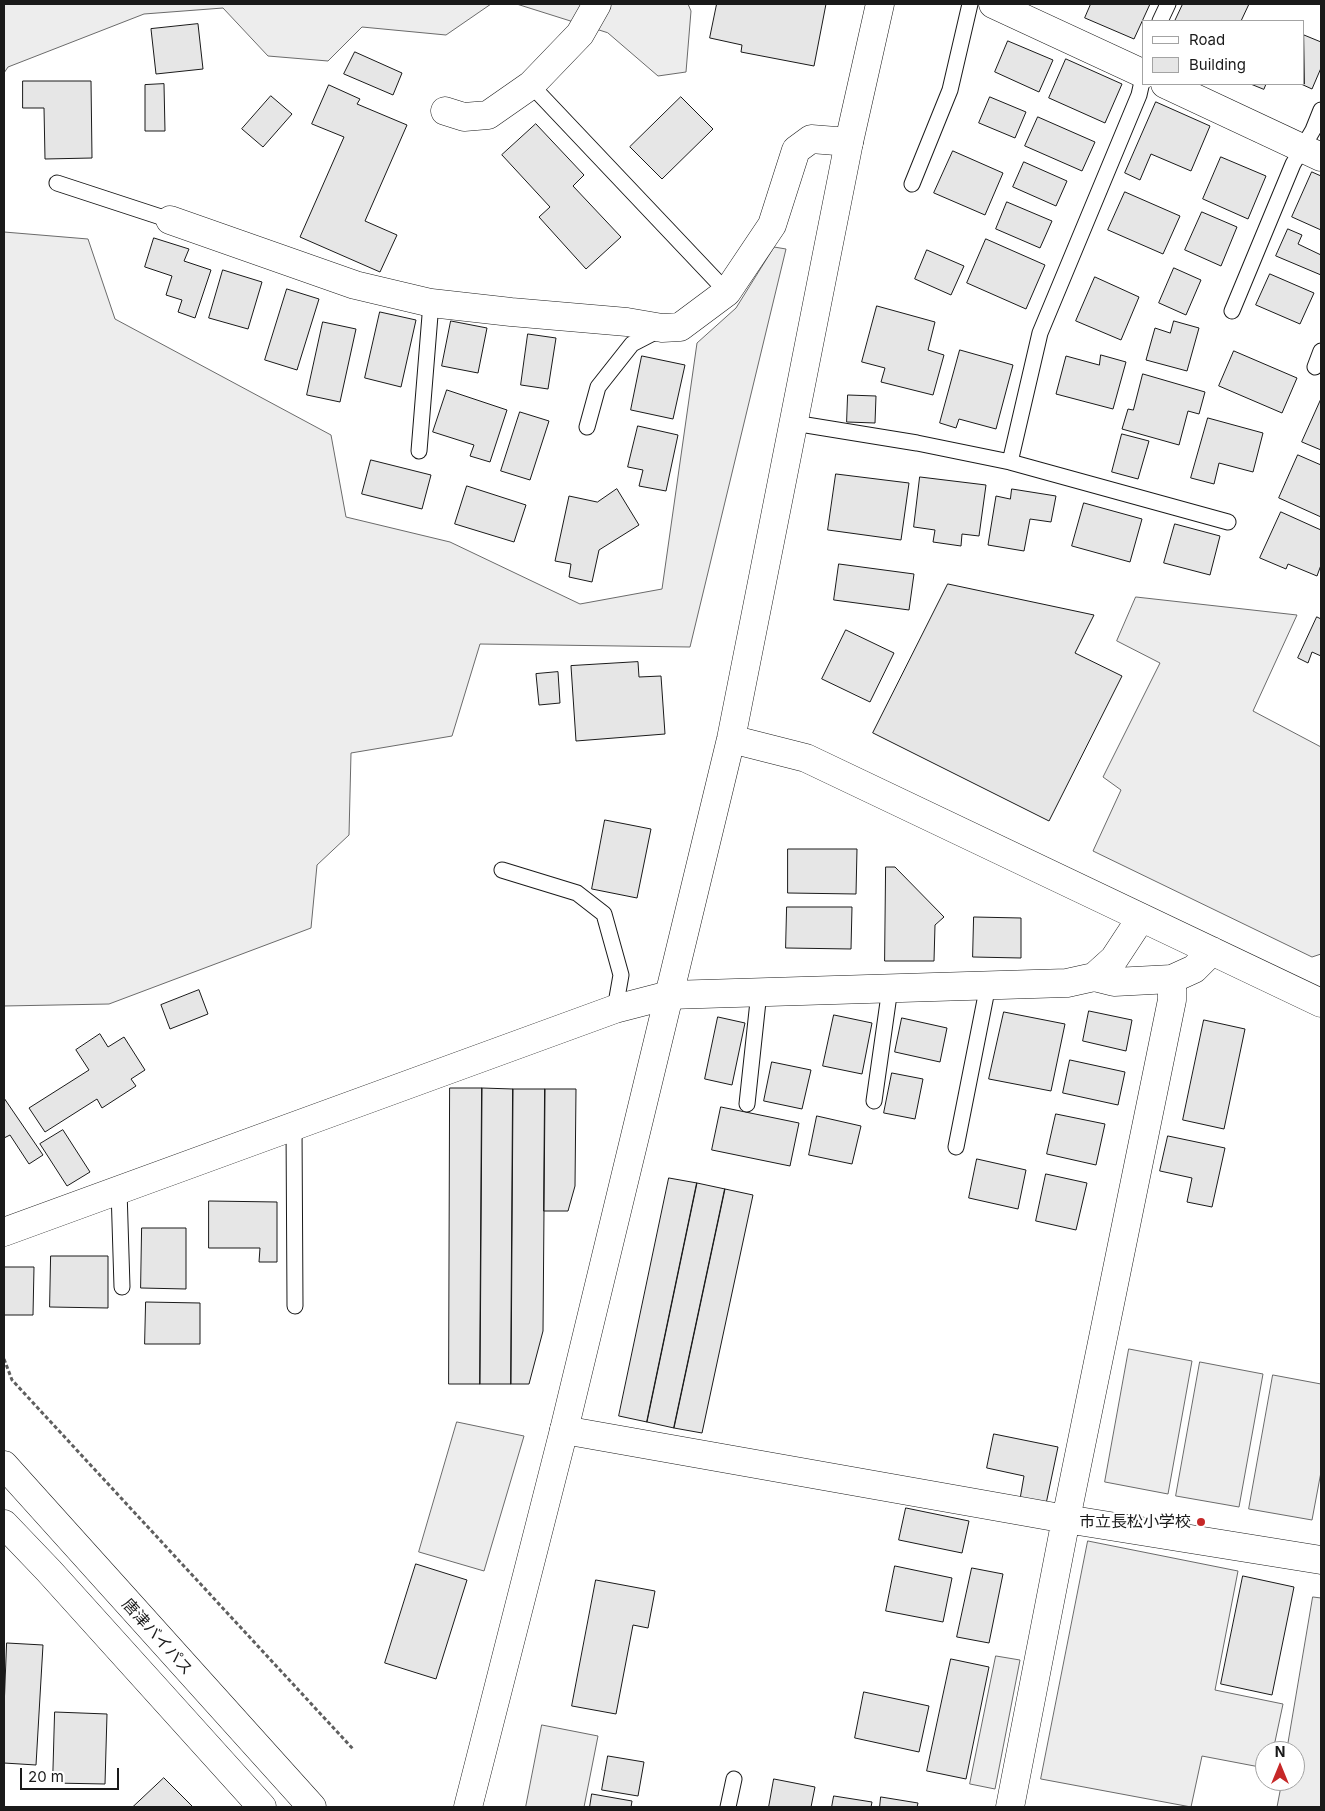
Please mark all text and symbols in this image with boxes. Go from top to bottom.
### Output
legend [1142,20,1305,85]
text: Road [1189,30,1225,49]
text: Building [1189,55,1246,74]
place label: 市立長松小学校 [1079,1512,1191,1532]
marker: 市立長松小学校 [1195,1516,1207,1528]
street label: 唐津バイパス [118,1595,196,1679]
north arrow [1255,1741,1305,1791]
text: N [1275,1743,1285,1760]
scale bar [22,1758,121,1790]
text: 20 m [28,1767,64,1786]

